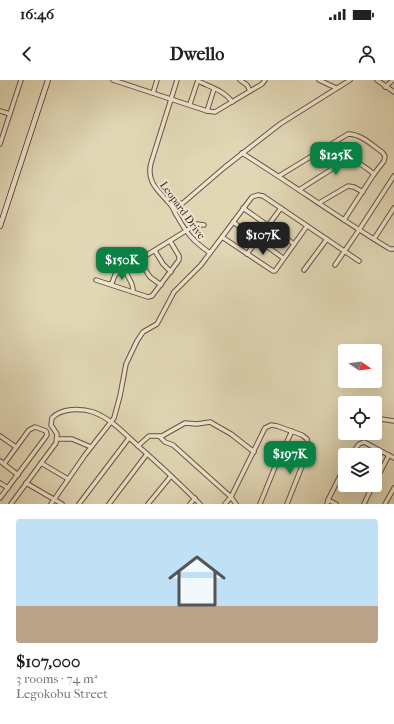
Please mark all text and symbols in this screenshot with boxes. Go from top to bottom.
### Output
text: 16:46 [20,5,54,23]
icon: back [16,43,38,65]
icon: person [356,43,378,65]
text: Dwello [170,44,224,65]
pin: $125K [308,142,364,176]
text: $125K [319,147,353,162]
street label: Leopard Drive [157,179,208,242]
pin: $107K [235,222,291,256]
text: $107K [246,227,280,242]
pin: $150K [94,247,150,281]
text: $150K [105,252,139,267]
north arrow [338,344,382,388]
map controls [338,344,382,492]
button: locate [338,396,382,440]
pin: $197K [262,441,318,475]
text: $197K [273,446,307,461]
button: layers [338,448,382,492]
icon: home [161,545,233,617]
text: $107,000 [16,651,80,671]
text: 3 rooms · 74 m² [16,671,97,686]
text: Legokobu Street [16,686,108,701]

